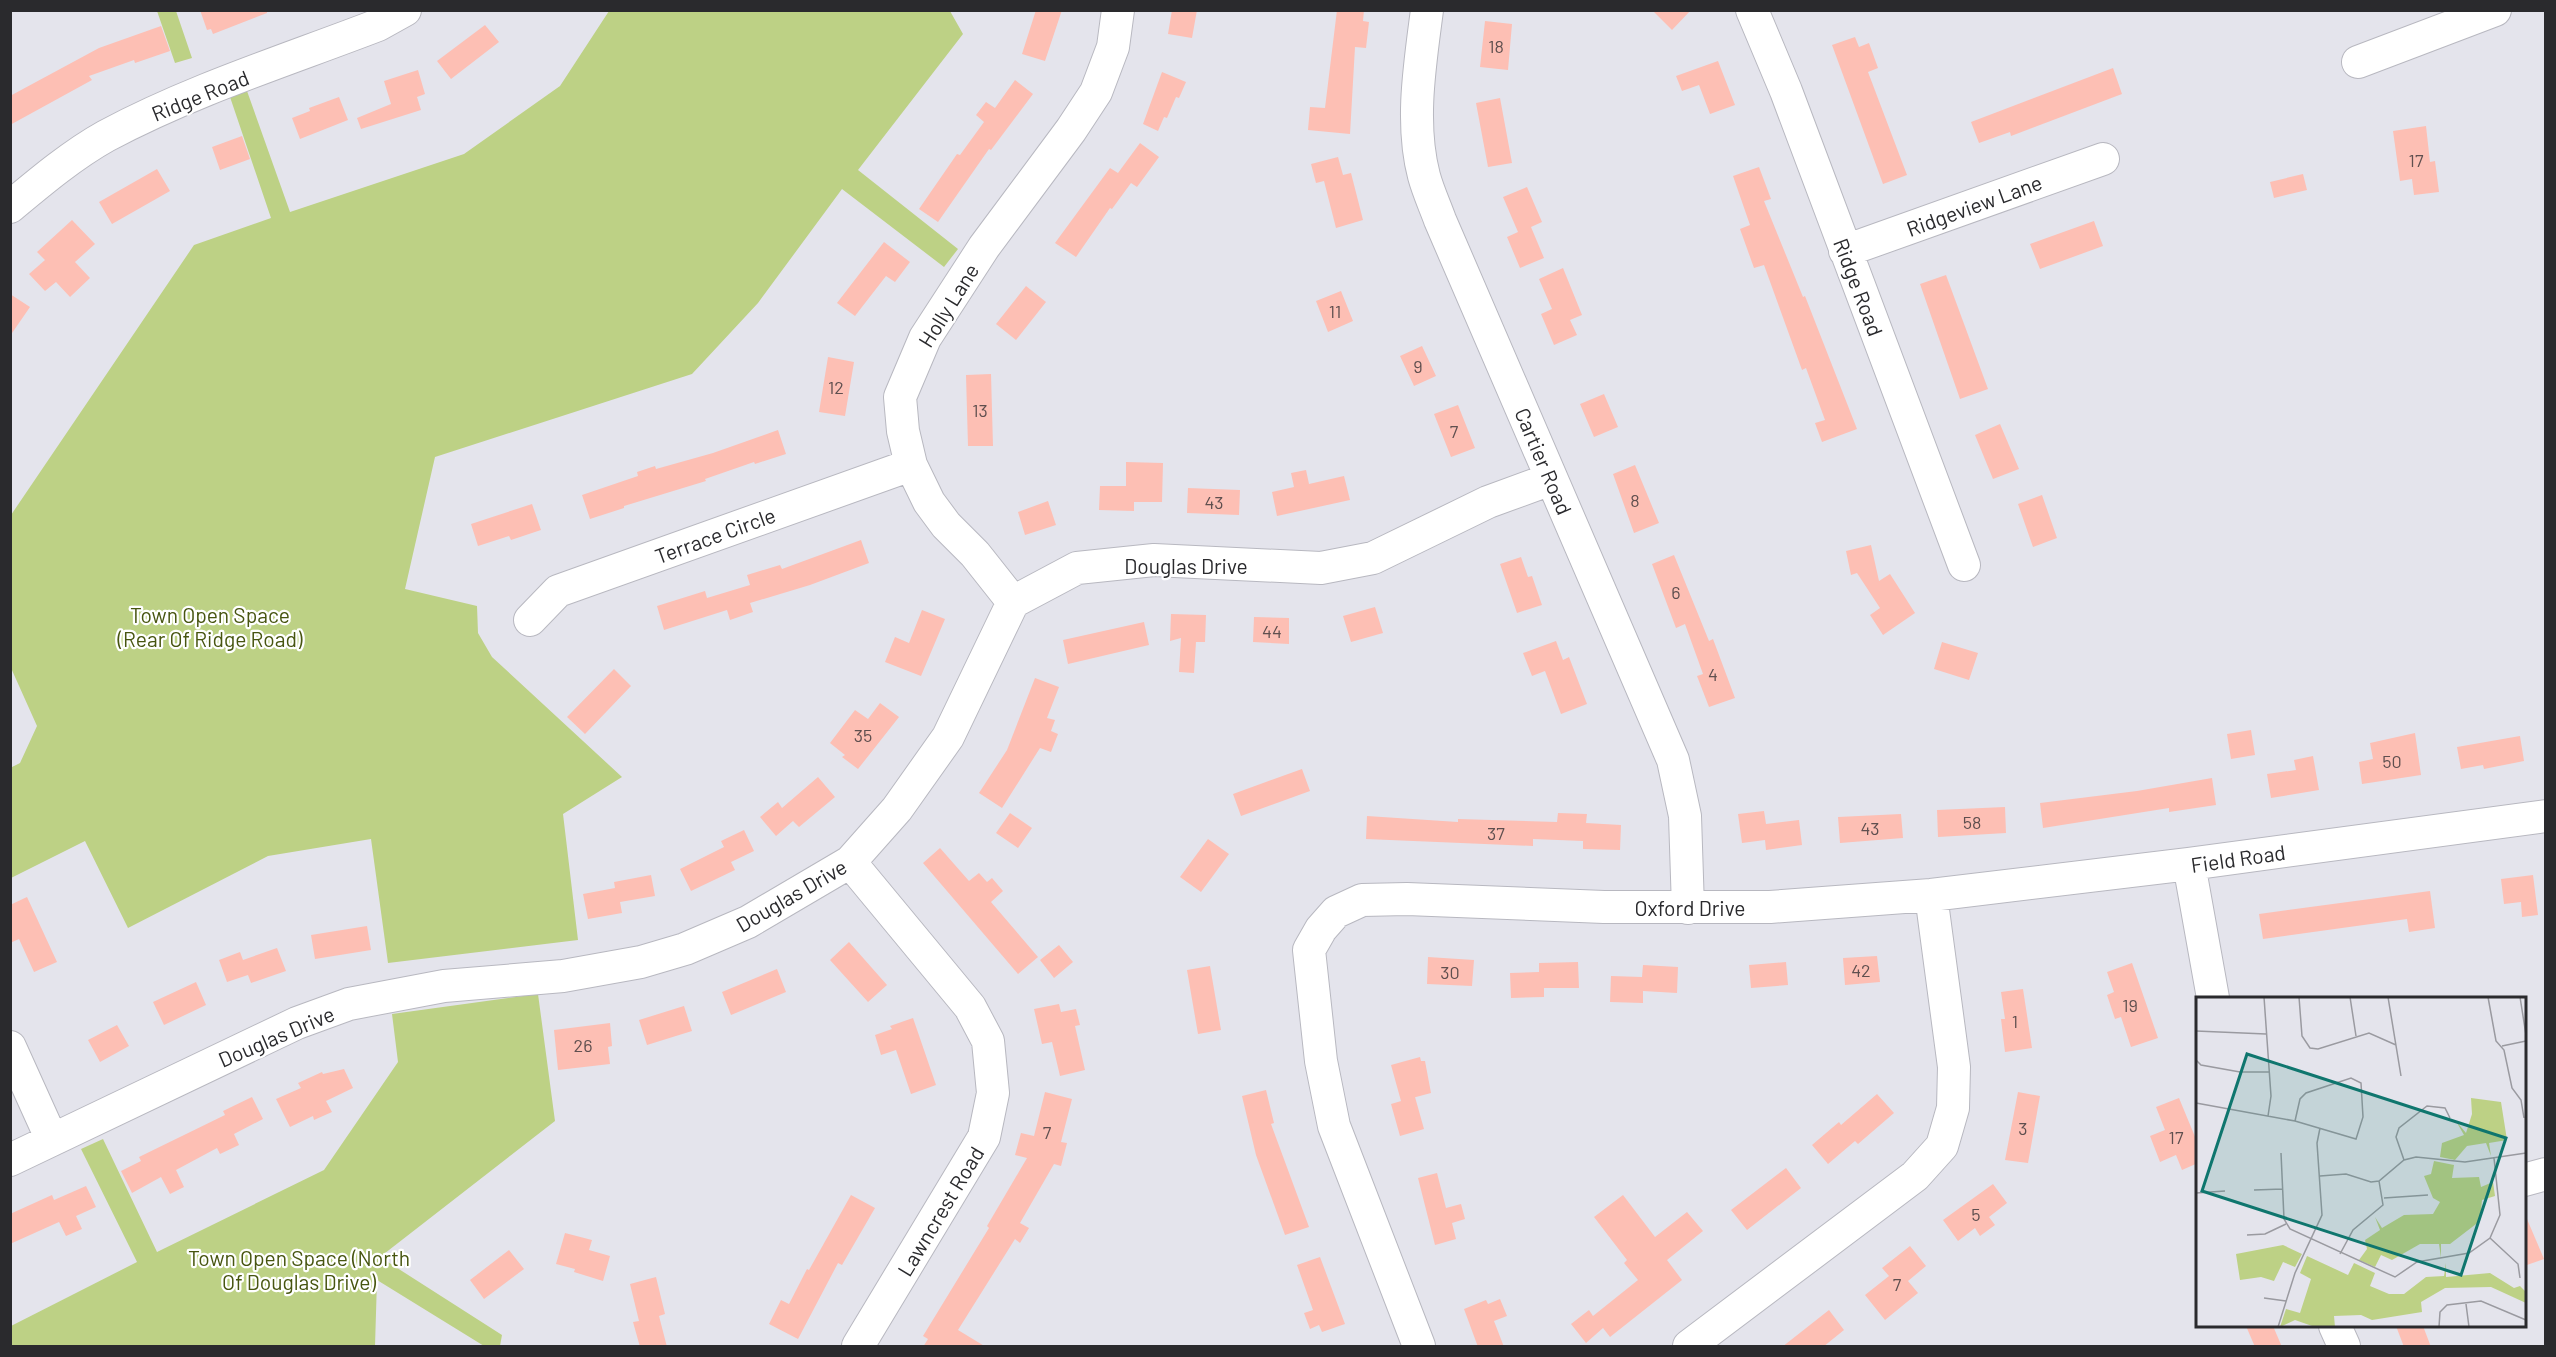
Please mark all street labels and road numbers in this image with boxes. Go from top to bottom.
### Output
street label: Ridge Road [148,64,252,126]
street label: Ridgeview Lane [1903,169,2045,241]
street label: Ridge Road [1829,235,1889,339]
street label: Holly Lane [913,259,983,351]
street label: Cartier Road [1510,404,1578,518]
street label: Terrace Circle [651,502,779,568]
street label: Douglas Drive [1124,553,1248,578]
street label: Field Road [2189,839,2287,877]
street label: Douglas Drive [731,853,851,937]
street label: Oxford Drive [1634,895,1746,920]
street label: Douglas Drive [214,1000,338,1072]
street label: Lawncrest Road [892,1142,988,1280]

